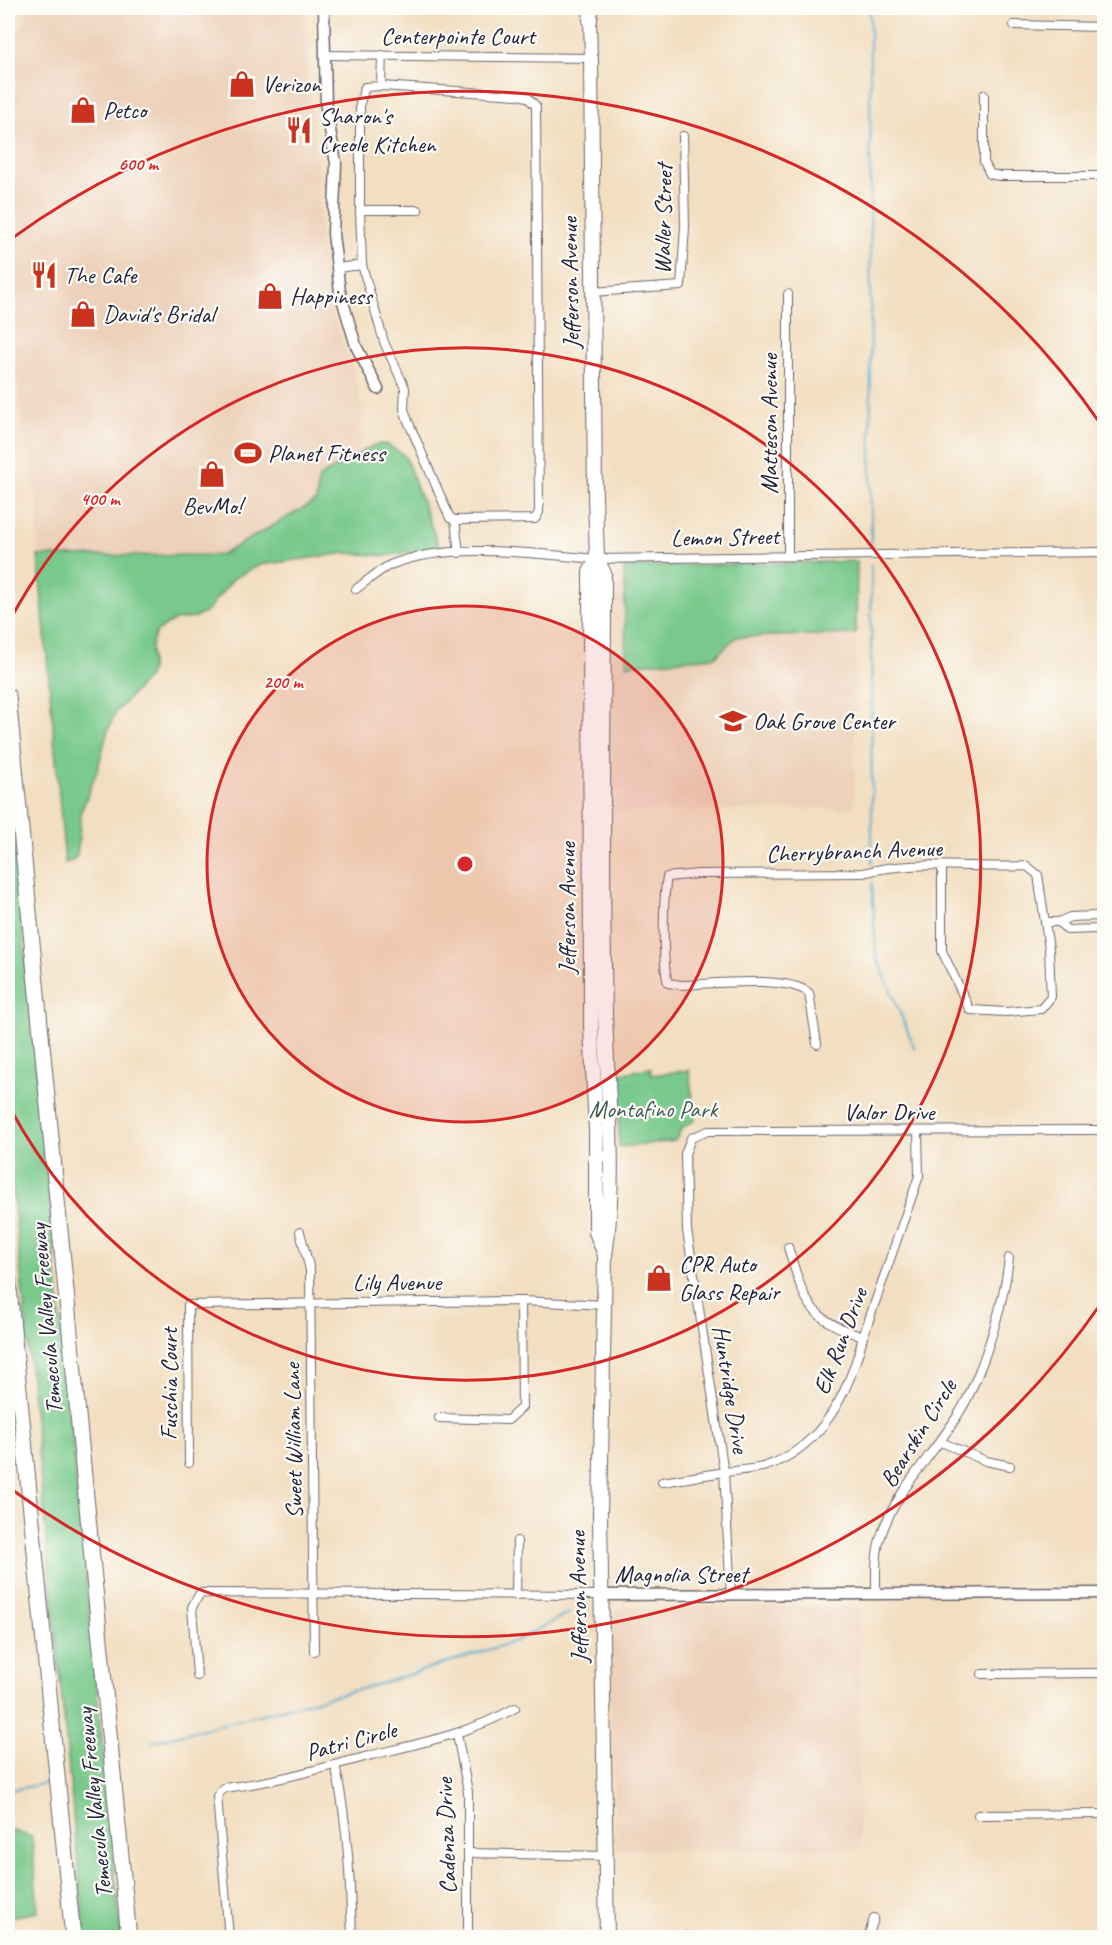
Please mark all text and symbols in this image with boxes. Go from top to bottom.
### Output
street label: Centerpointe Court [381,21,537,51]
shop icon: Verizon [227,69,257,99]
place label: Verizon [262,69,322,99]
shop icon: Petco [68,95,98,125]
place label: Petco [103,95,149,125]
place label: Sharon's Creole Kitchen [319,101,437,159]
restaurant icon: Sharon's Creole Kitchen [284,115,314,145]
text: 600 m [118,153,159,175]
street label: Waller Street [647,160,679,274]
street label: Jefferson Avenue [554,215,586,350]
restaurant icon: The Cafe [29,260,59,290]
place label: The Cafe [64,260,138,290]
shop icon: Happiness [255,281,285,311]
place label: Happiness [290,281,373,311]
shop icon: David's Bridal [68,299,98,329]
place label: David's Bridal [103,299,218,329]
street label: Matteson Avenue [754,352,784,494]
sports icon: Planet Fitness [233,438,263,468]
place label: Planet Fitness [268,438,387,468]
shop icon: BevMo! [197,459,227,489]
text: 400 m [81,488,121,510]
place label: BevMo! [182,491,246,521]
street label: Lemon Street [671,521,781,553]
text: 200 m [264,671,304,693]
school or university icon: Oak Grove Center [718,706,748,736]
place label: Oak Grove Center [753,706,897,736]
street label: Cherrybranch Avenue [766,833,944,869]
street label: Jefferson Avenue [552,840,582,975]
centre of rings [455,854,475,874]
park label: Montafino Park [589,1094,719,1124]
street label: Valor Drive [844,1097,937,1127]
street label: Temecula Valley Freeway [23,1221,69,1415]
place label: CPR Auto Glass Repair [679,1249,782,1307]
shop icon: CPR Auto Glass Repair [644,1263,674,1293]
street label: Lily Avenue [353,1267,443,1297]
street label: Elk Run Drive [806,1281,875,1399]
street label: Huntridge Drive [706,1323,756,1457]
street label: Fuschia Court [154,1326,184,1440]
street label: Sweet William Lane [277,1361,309,1519]
street label: Bearskin Circle [873,1372,964,1493]
street label: Jefferson Avenue [562,1529,594,1664]
street label: Magnolia Street [615,1559,750,1589]
street label: Temecula Valley Freeway [69,1705,119,1900]
street label: Patri Circle [302,1714,402,1767]
street label: Cadenza Drive [429,1775,463,1895]

